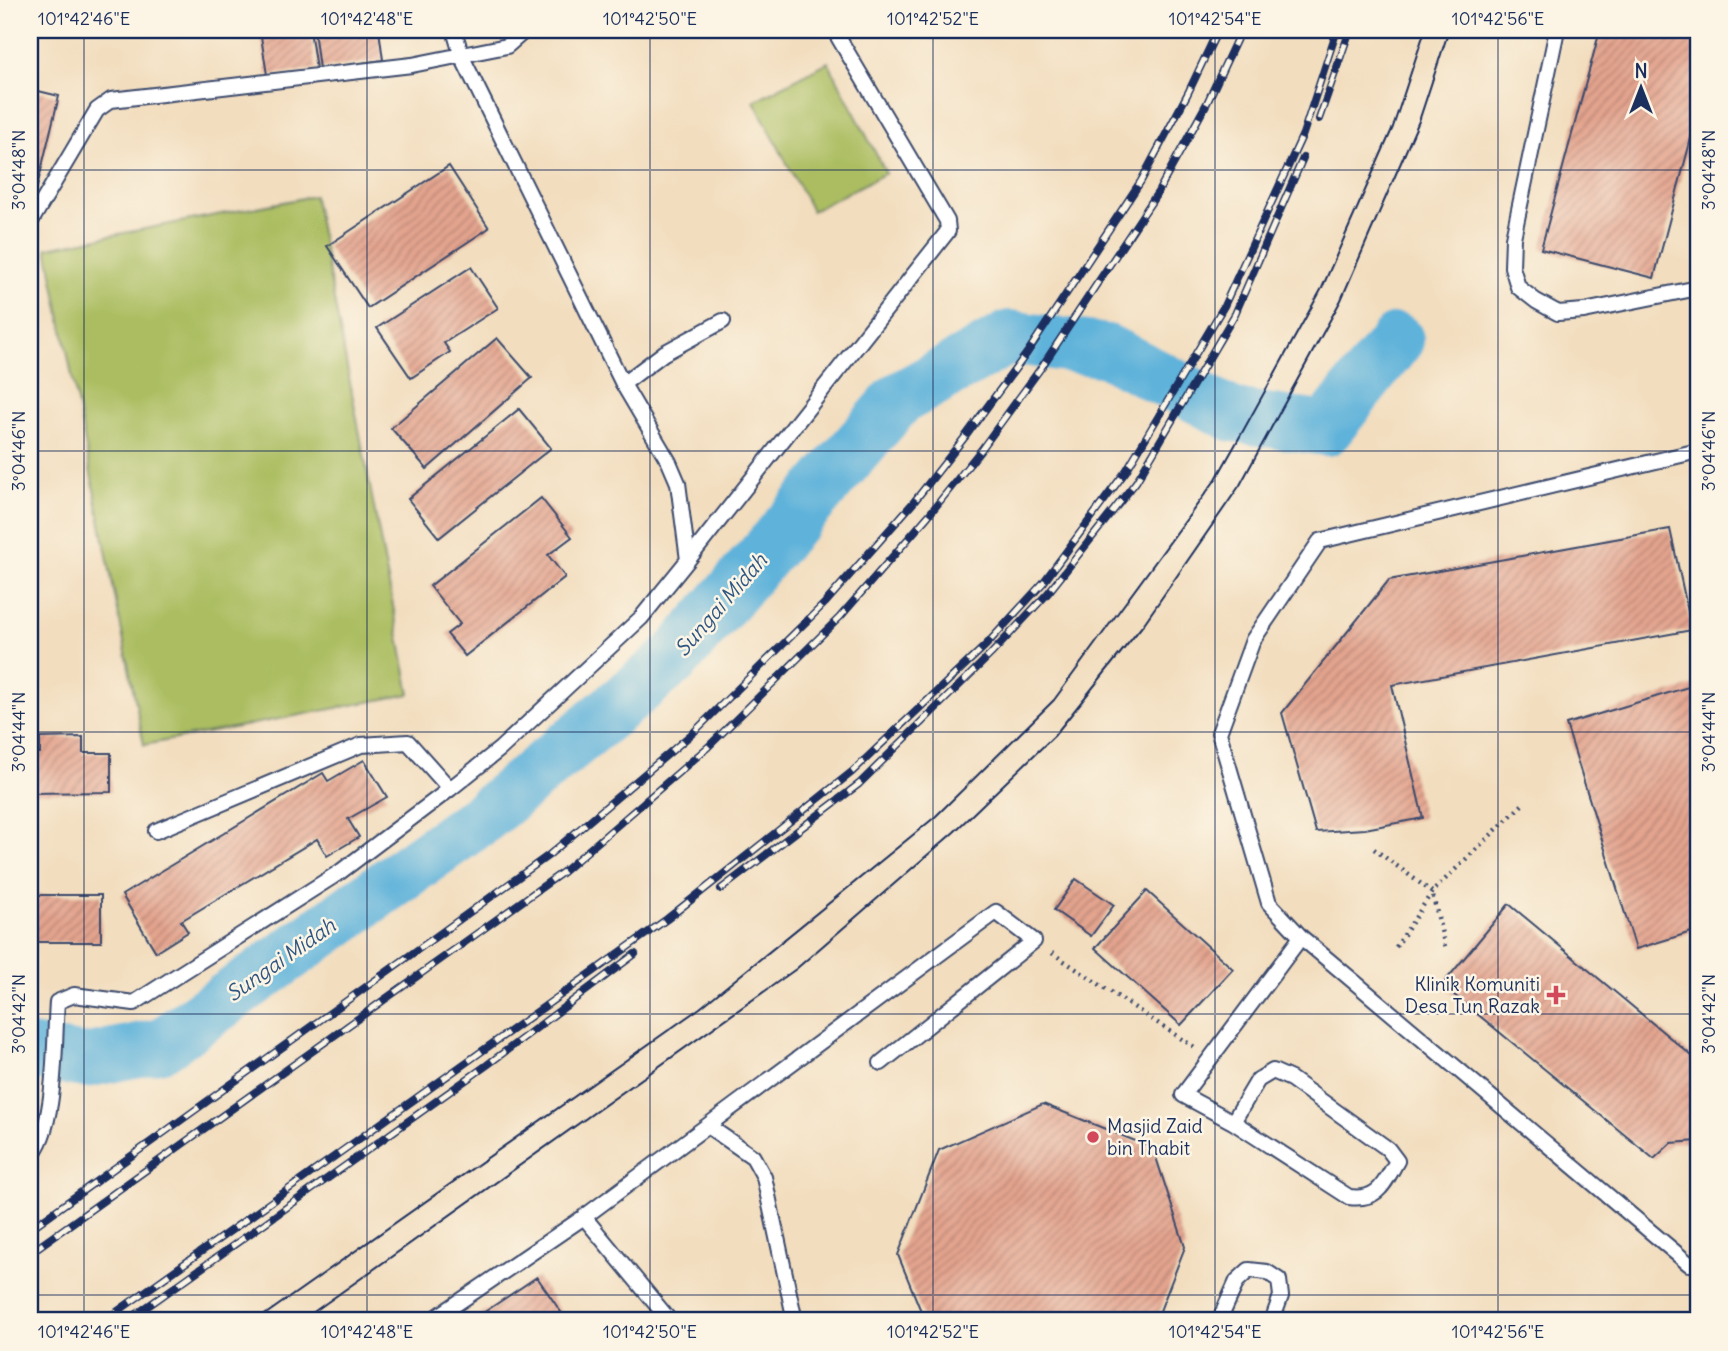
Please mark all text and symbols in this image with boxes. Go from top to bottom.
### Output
text: 101°42'46"E [38,7,130,30]
text: 101°42'48"E [321,7,413,30]
text: 101°42'50"E [603,7,697,30]
text: 101°42'52"E [887,7,979,30]
text: 101°42'54"E [1169,7,1261,30]
text: 101°42'56"E [1452,7,1544,30]
north arrow [1606,52,1676,122]
text: N [1634,59,1648,83]
text: 3°04'48"N [7,130,30,210]
text: 3°04'48"N [1697,130,1720,210]
text: 3°04'46"N [7,411,30,491]
text: 3°04'46"N [1697,411,1720,491]
water label: Sungai Midah [669,547,773,662]
text: 3°04'44"N [7,692,30,772]
text: 3°04'44"N [1697,692,1720,772]
water label: Sungai Midah [221,911,341,1007]
place label: Klinik Komuniti Desa Tun Razak [1405,972,1540,1018]
text: 3°04'42"N [7,974,30,1054]
text: 3°04'42"N [1697,974,1720,1054]
marker: Klinik Komuniti Desa Tun Razak [1546,985,1566,1005]
place label: Masjid Zaid bin Thabit [1107,1114,1203,1160]
marker: Masjid Zaid bin Thabit [1085,1129,1101,1145]
text: 101°42'46"E [38,1320,130,1343]
text: 101°42'48"E [321,1320,413,1343]
text: 101°42'50"E [603,1320,697,1343]
text: 101°42'52"E [887,1320,979,1343]
text: 101°42'54"E [1169,1320,1261,1343]
text: 101°42'56"E [1452,1320,1544,1343]

